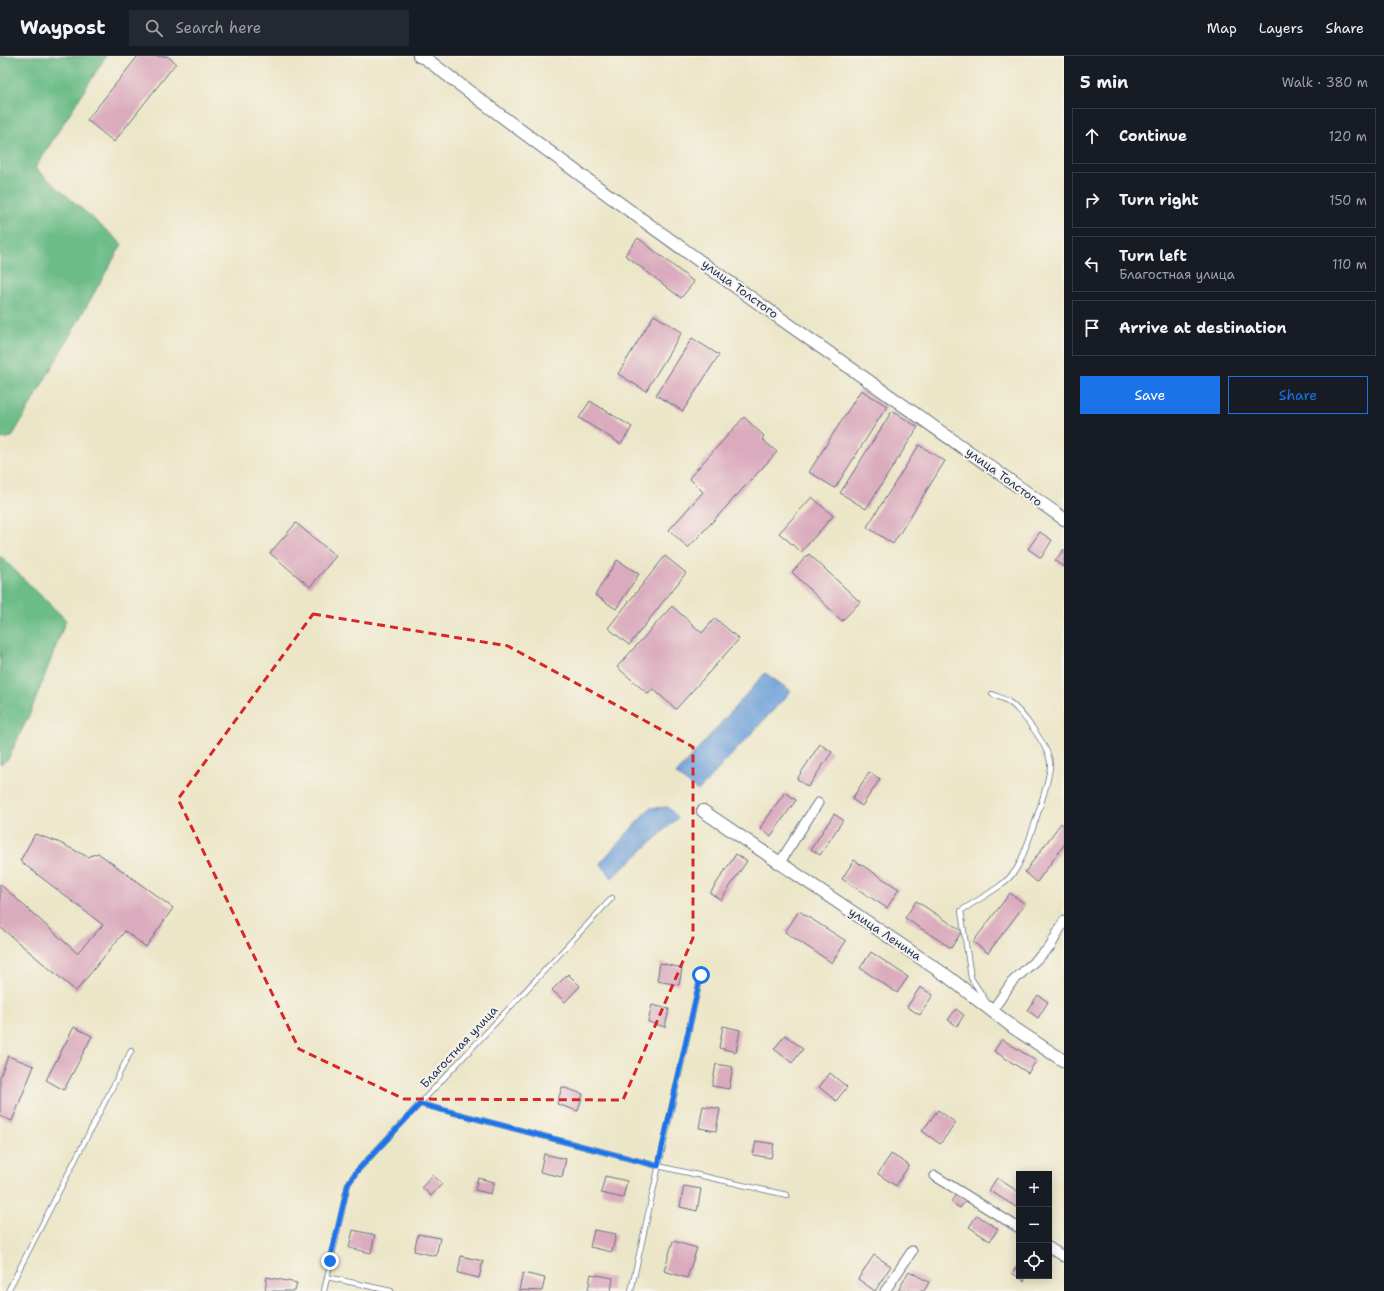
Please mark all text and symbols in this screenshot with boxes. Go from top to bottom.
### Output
search box [129,10,409,46]
text: Waypost [20,15,105,40]
icon: search [143,17,165,39]
text: Search here [175,18,261,38]
text: Map [1207,19,1237,37]
text: Layers [1259,19,1303,37]
text: Share [1325,19,1364,37]
text: 5 min [1080,71,1128,93]
text: Walk · 380 m [1282,74,1368,91]
icon: ahead [1081,125,1103,147]
text: Continue [1119,126,1187,146]
text: 120 m [1329,128,1367,145]
icon: right [1081,189,1103,211]
text: Turn right [1119,190,1199,210]
text: 150 m [1329,192,1367,209]
text: Turn left [1119,246,1187,266]
icon: left [1081,253,1103,275]
street label: улица Толстого [699,256,781,322]
text: 110 m [1332,256,1367,273]
text: Благостная улица [1119,266,1235,283]
icon: arrive [1081,317,1103,339]
text: Arrive at destination [1119,318,1287,338]
button: Save [1080,376,1220,414]
button: Share [1228,376,1368,414]
street label: улица Толстого [963,444,1045,510]
street label: улица Ленина [846,904,925,964]
route start [692,966,710,984]
street label: Благостная улица [417,1002,502,1092]
map controls [1016,1171,1052,1279]
button: + [1016,1171,1052,1207]
button: − [1016,1207,1052,1243]
button: locate [1016,1243,1052,1279]
route end [321,1252,339,1270]

